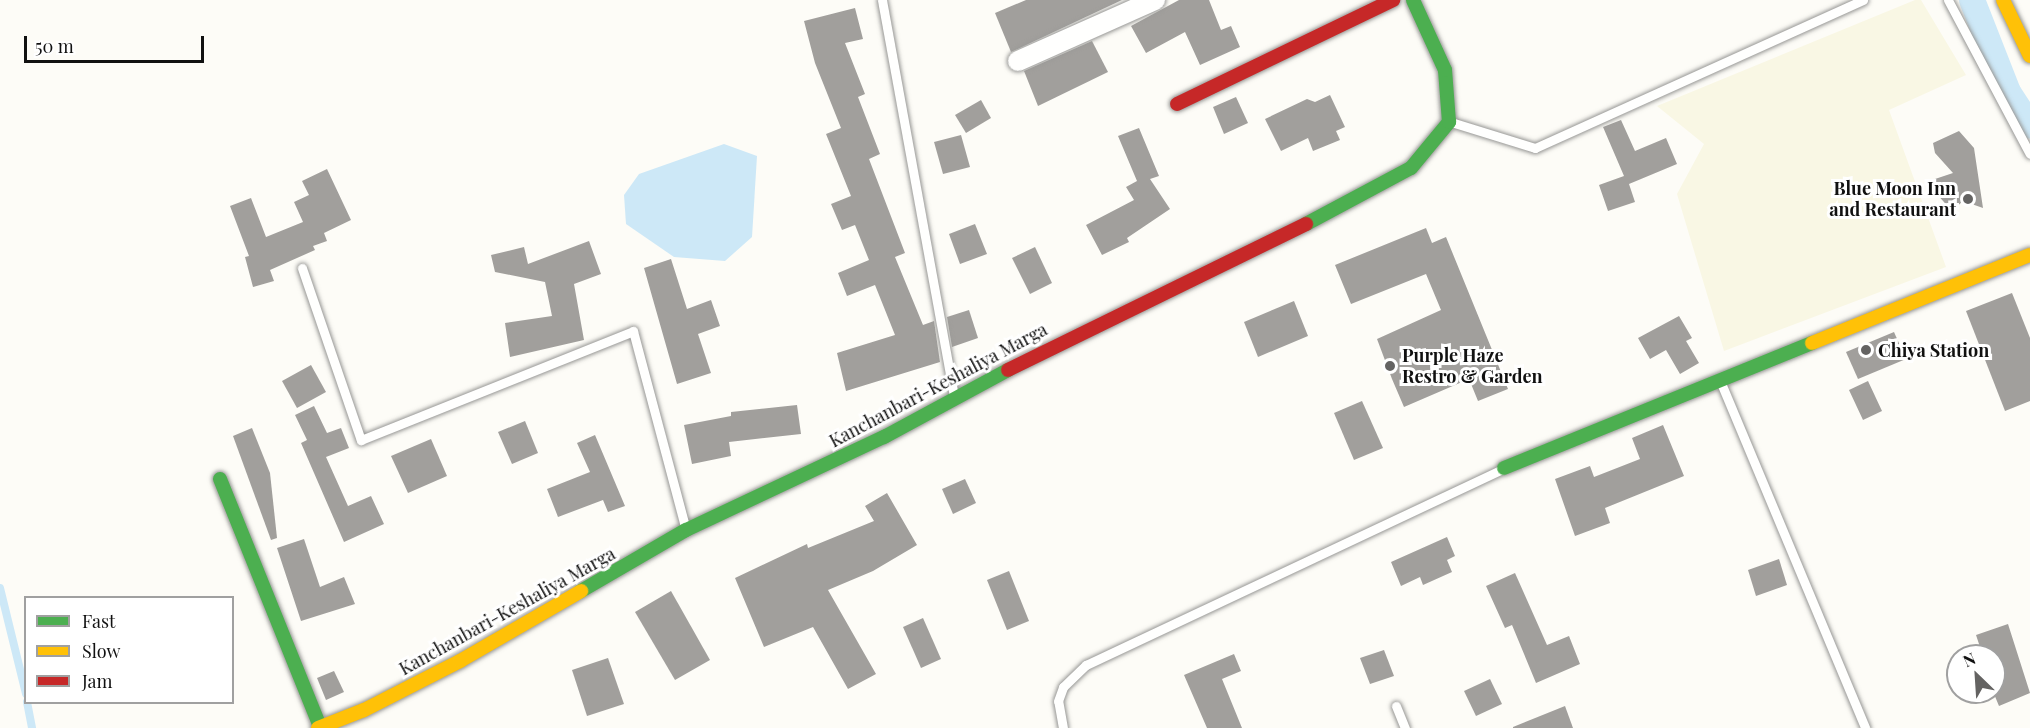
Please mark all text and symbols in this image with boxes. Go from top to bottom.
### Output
scale bar [27,24,207,62]
text: 50 m [35,34,74,58]
place label: Blue Moon Inn and Restaurant [1829,178,1956,220]
marker: Blue Moon Inn and Restaurant [1961,192,1975,206]
street label: Kanchanbari-Keshaliya Marga [825,318,1051,452]
place label: Chiya Station [1878,339,1989,361]
marker: Chiya Station [1859,343,1873,357]
place label: Purple Haze Restro & Garden [1402,345,1543,388]
marker: Purple Haze Restro & Garden [1383,359,1397,373]
street label: Kanchanbari-Keshaliya Marga [395,542,619,680]
legend [24,596,234,704]
text: Fast [82,609,115,633]
text: Slow [82,639,120,663]
north arrow [1946,644,2006,704]
text: N [1959,647,1979,671]
text: Jam [82,669,112,693]

